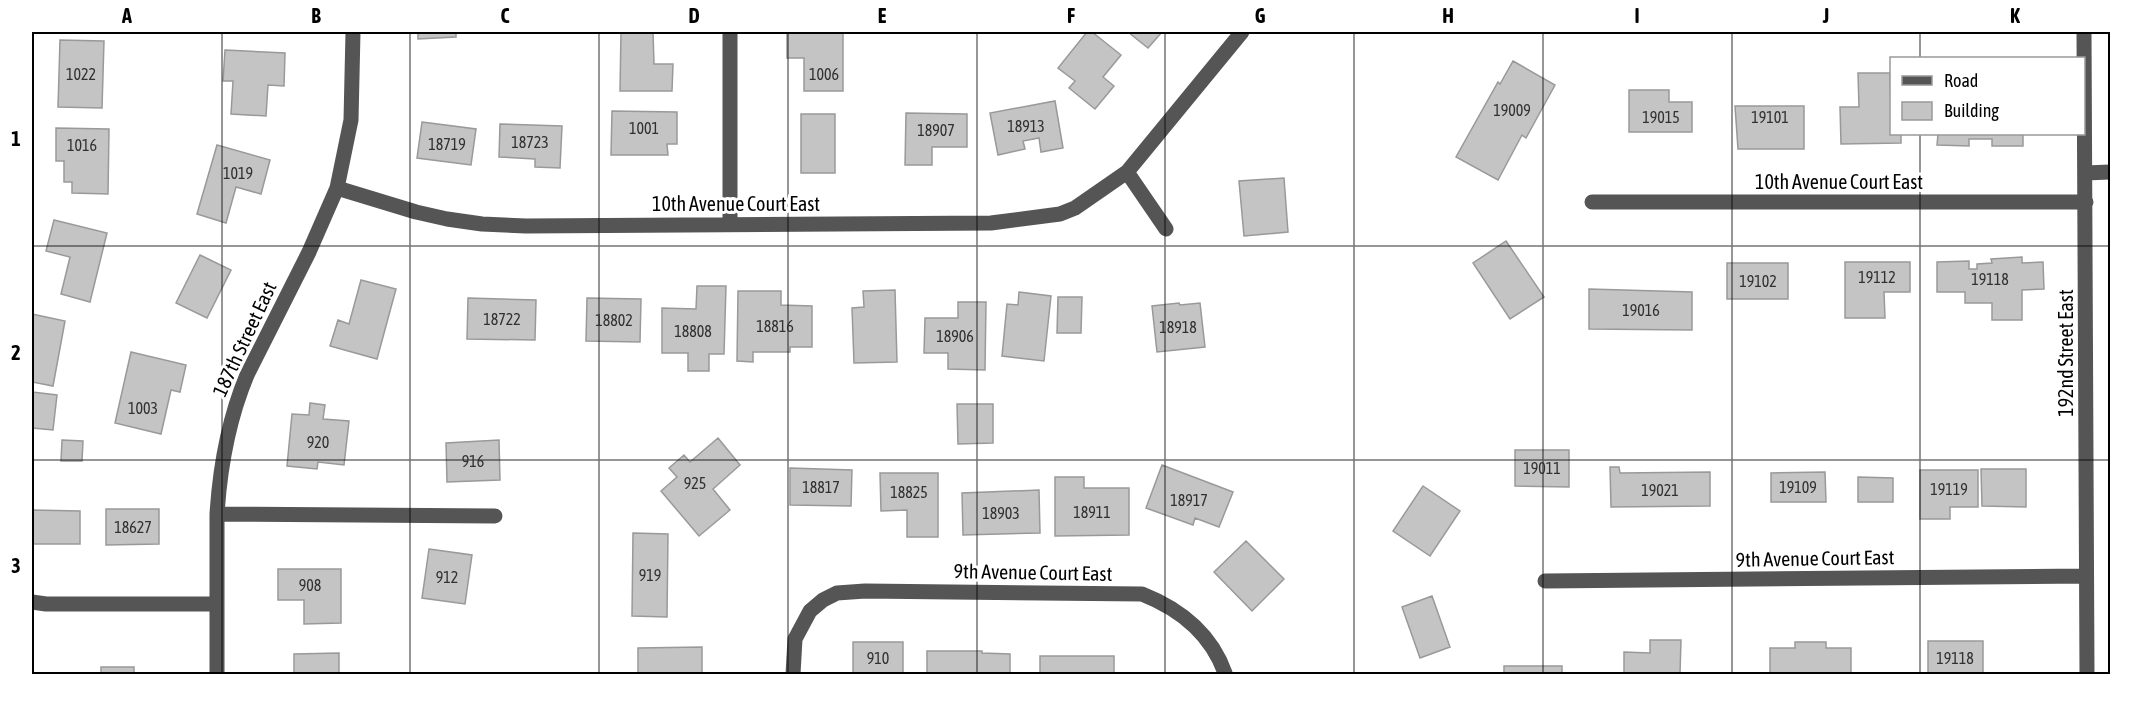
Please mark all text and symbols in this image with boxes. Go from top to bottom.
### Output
text: A [121,4,132,27]
text: B [311,4,321,27]
text: C [501,4,510,27]
text: D [688,4,700,27]
text: E [878,4,887,27]
text: F [1067,4,1075,27]
text: G [1255,4,1266,27]
text: H [1442,4,1454,27]
text: I [1634,4,1640,27]
text: J [1822,4,1829,27]
text: K [2010,4,2020,27]
legend [1890,57,2085,135]
house number: 1022 [66,65,96,83]
house number: 1006 [809,65,839,83]
text: Road [1944,70,1978,91]
text: Building [1944,100,1999,121]
house number: 19009 [1493,101,1531,119]
house number: 19015 [1642,108,1680,126]
house number: 19101 [1751,108,1789,126]
house number: 18913 [1007,117,1045,135]
house number: 1001 [629,119,659,137]
house number: 18907 [917,121,955,139]
text: 1 [11,127,21,150]
house number: 18723 [511,133,549,151]
house number: 18719 [428,135,466,153]
house number: 1016 [67,136,97,154]
house number: 1019 [223,164,253,182]
street label: 10th Avenue Court East [1755,170,1923,193]
street label: 10th Avenue Court East [652,192,820,215]
house number: 19112 [1858,268,1896,286]
house number: 19118 [1971,270,2009,288]
house number: 19102 [1739,272,1777,290]
street label: 187th Street East [207,278,281,400]
street label: 192nd Street East [2054,289,2077,417]
house number: 19016 [1622,301,1660,319]
house number: 18722 [483,310,521,328]
house number: 18802 [595,311,633,329]
house number: 18816 [756,317,794,335]
house number: 18918 [1159,318,1197,336]
house number: 18808 [674,322,712,340]
house number: 18906 [936,327,974,345]
text: 2 [11,341,21,364]
house number: 1003 [128,399,158,417]
house number: 920 [307,433,329,451]
house number: 916 [462,452,484,470]
house number: 19011 [1523,459,1561,477]
house number: 925 [684,474,706,492]
house number: 18817 [802,478,840,496]
house number: 19109 [1779,478,1817,496]
house number: 19119 [1930,480,1968,498]
house number: 19021 [1641,481,1679,499]
house number: 18825 [890,483,928,501]
house number: 18917 [1170,491,1208,509]
house number: 18911 [1073,503,1111,521]
house number: 18903 [982,504,1020,522]
house number: 18627 [114,518,152,536]
street label: 9th Avenue Court East [1736,545,1895,571]
text: 3 [11,554,21,577]
street label: 9th Avenue Court East [954,559,1113,585]
house number: 919 [639,566,661,584]
house number: 912 [436,568,458,586]
house number: 908 [299,576,321,594]
house number: 910 [867,649,889,667]
house number: 19118 [1936,649,1974,667]

